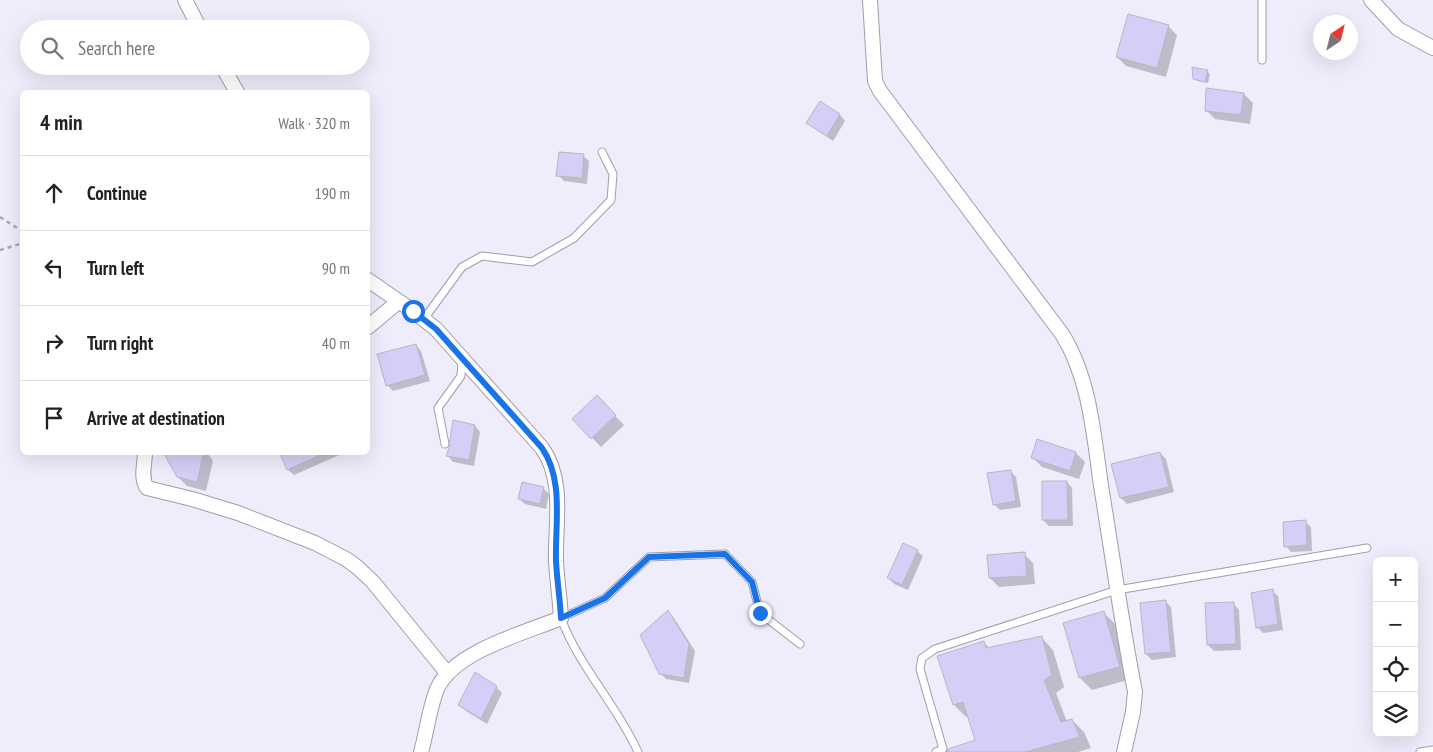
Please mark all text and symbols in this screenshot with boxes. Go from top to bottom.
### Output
north arrow [1313,15,1358,60]
search box [20,20,370,75]
icon: search [38,34,66,62]
text: Search here [78,36,155,60]
text: 4 min [40,109,82,136]
text: Walk · 320 m [278,113,350,133]
icon: ahead [40,179,68,207]
text: Continue [87,181,147,205]
text: 190 m [315,183,350,203]
icon: left [40,254,68,282]
text: Turn left [87,256,144,280]
text: 90 m [322,258,350,278]
route start [402,300,425,323]
icon: right [40,329,68,357]
text: Turn right [87,331,153,355]
text: 40 m [322,333,350,353]
icon: arrive [40,404,68,432]
text: Arrive at destination [87,406,225,430]
map controls [1373,557,1418,737]
button: + [1373,557,1418,602]
route end [749,602,772,625]
button: − [1373,602,1418,647]
button: locate [1373,647,1418,692]
button: layers [1373,692,1418,737]

